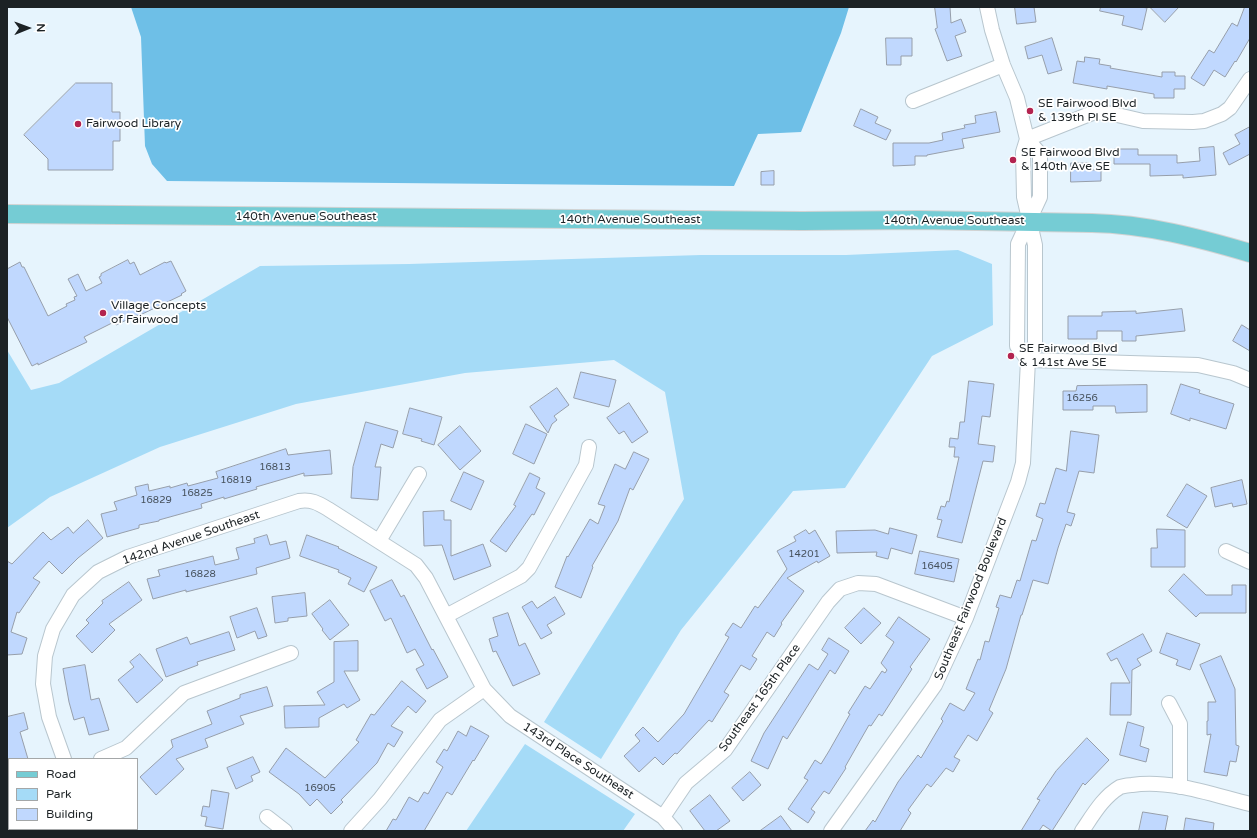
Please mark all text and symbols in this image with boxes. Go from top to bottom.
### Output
north arrow [8,8,48,48]
text: N [34,23,47,32]
place label: SE Fairwood Blvd & 139th Pl SE [1038,97,1137,125]
marker: SE Fairwood Blvd & 139th Pl SE [1025,106,1035,116]
place label: Fairwood Library [86,117,181,131]
marker: Fairwood Library [73,119,83,129]
place label: SE Fairwood Blvd & 140th Ave SE [1021,146,1120,174]
marker: SE Fairwood Blvd & 140th Ave SE [1008,155,1018,165]
street label: 140th Avenue Southeast [235,210,377,224]
street label: 140th Avenue Southeast [559,213,701,227]
street label: 140th Avenue Southeast [883,214,1025,228]
place label: Village Concepts of Fairwood [111,299,206,327]
marker: Village Concepts of Fairwood [98,308,108,318]
place label: SE Fairwood Blvd & 141st Ave SE [1019,342,1118,370]
marker: SE Fairwood Blvd & 141st Ave SE [1006,351,1016,361]
house number: 16256 [1066,392,1098,404]
house number: 16813 [259,461,291,473]
house number: 16819 [220,474,252,486]
house number: 16825 [181,487,213,499]
house number: 16829 [140,494,172,506]
street label: 142nd Avenue Southeast [120,508,262,568]
street label: Southeast Fairwood Boulevard [932,516,1010,682]
house number: 14201 [788,548,820,560]
house number: 16405 [921,560,953,572]
house number: 16828 [184,568,216,580]
street label: Southeast 165th Place [716,641,804,755]
street label: 143rd Place Southeast [520,720,636,802]
legend [8,758,138,830]
text: Road [46,767,76,781]
house number: 16905 [304,782,336,794]
text: Park [46,787,72,801]
text: Building [46,807,93,821]

